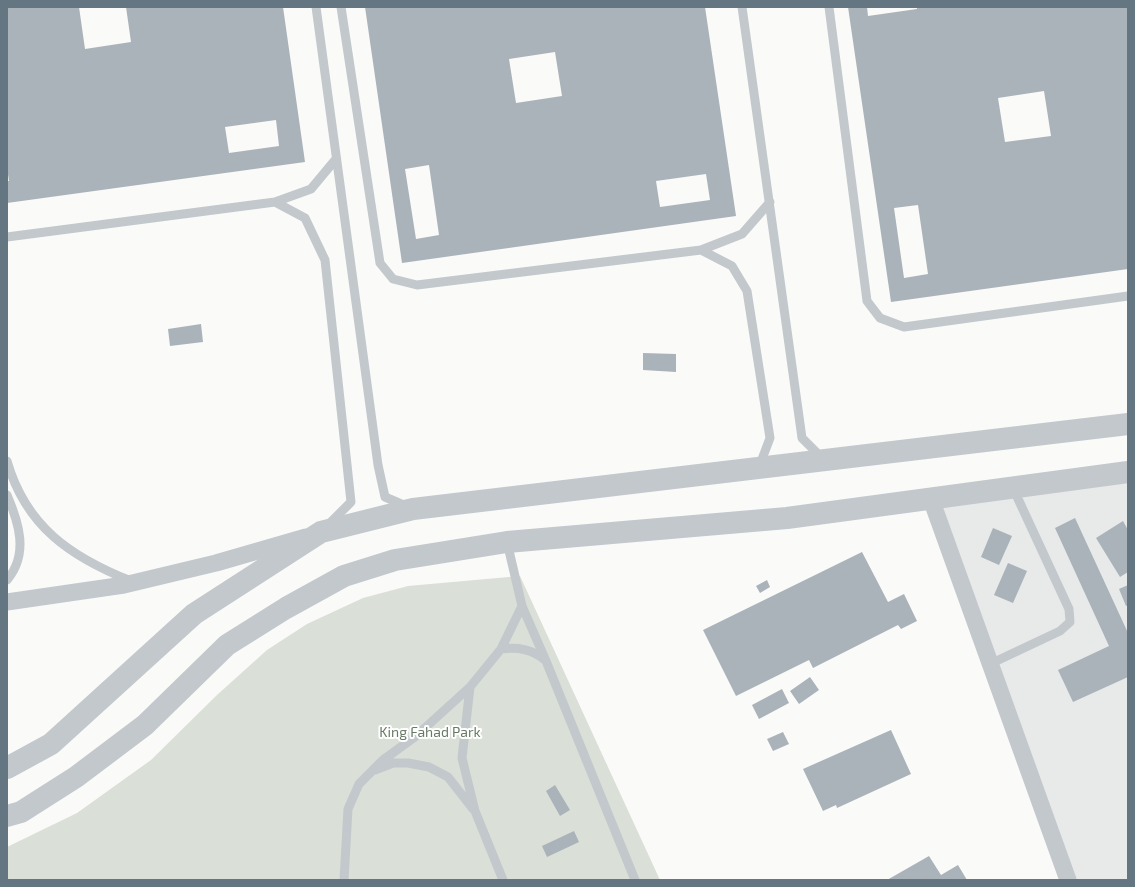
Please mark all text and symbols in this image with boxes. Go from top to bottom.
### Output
park label: King Fahad Park [379,724,481,740]

